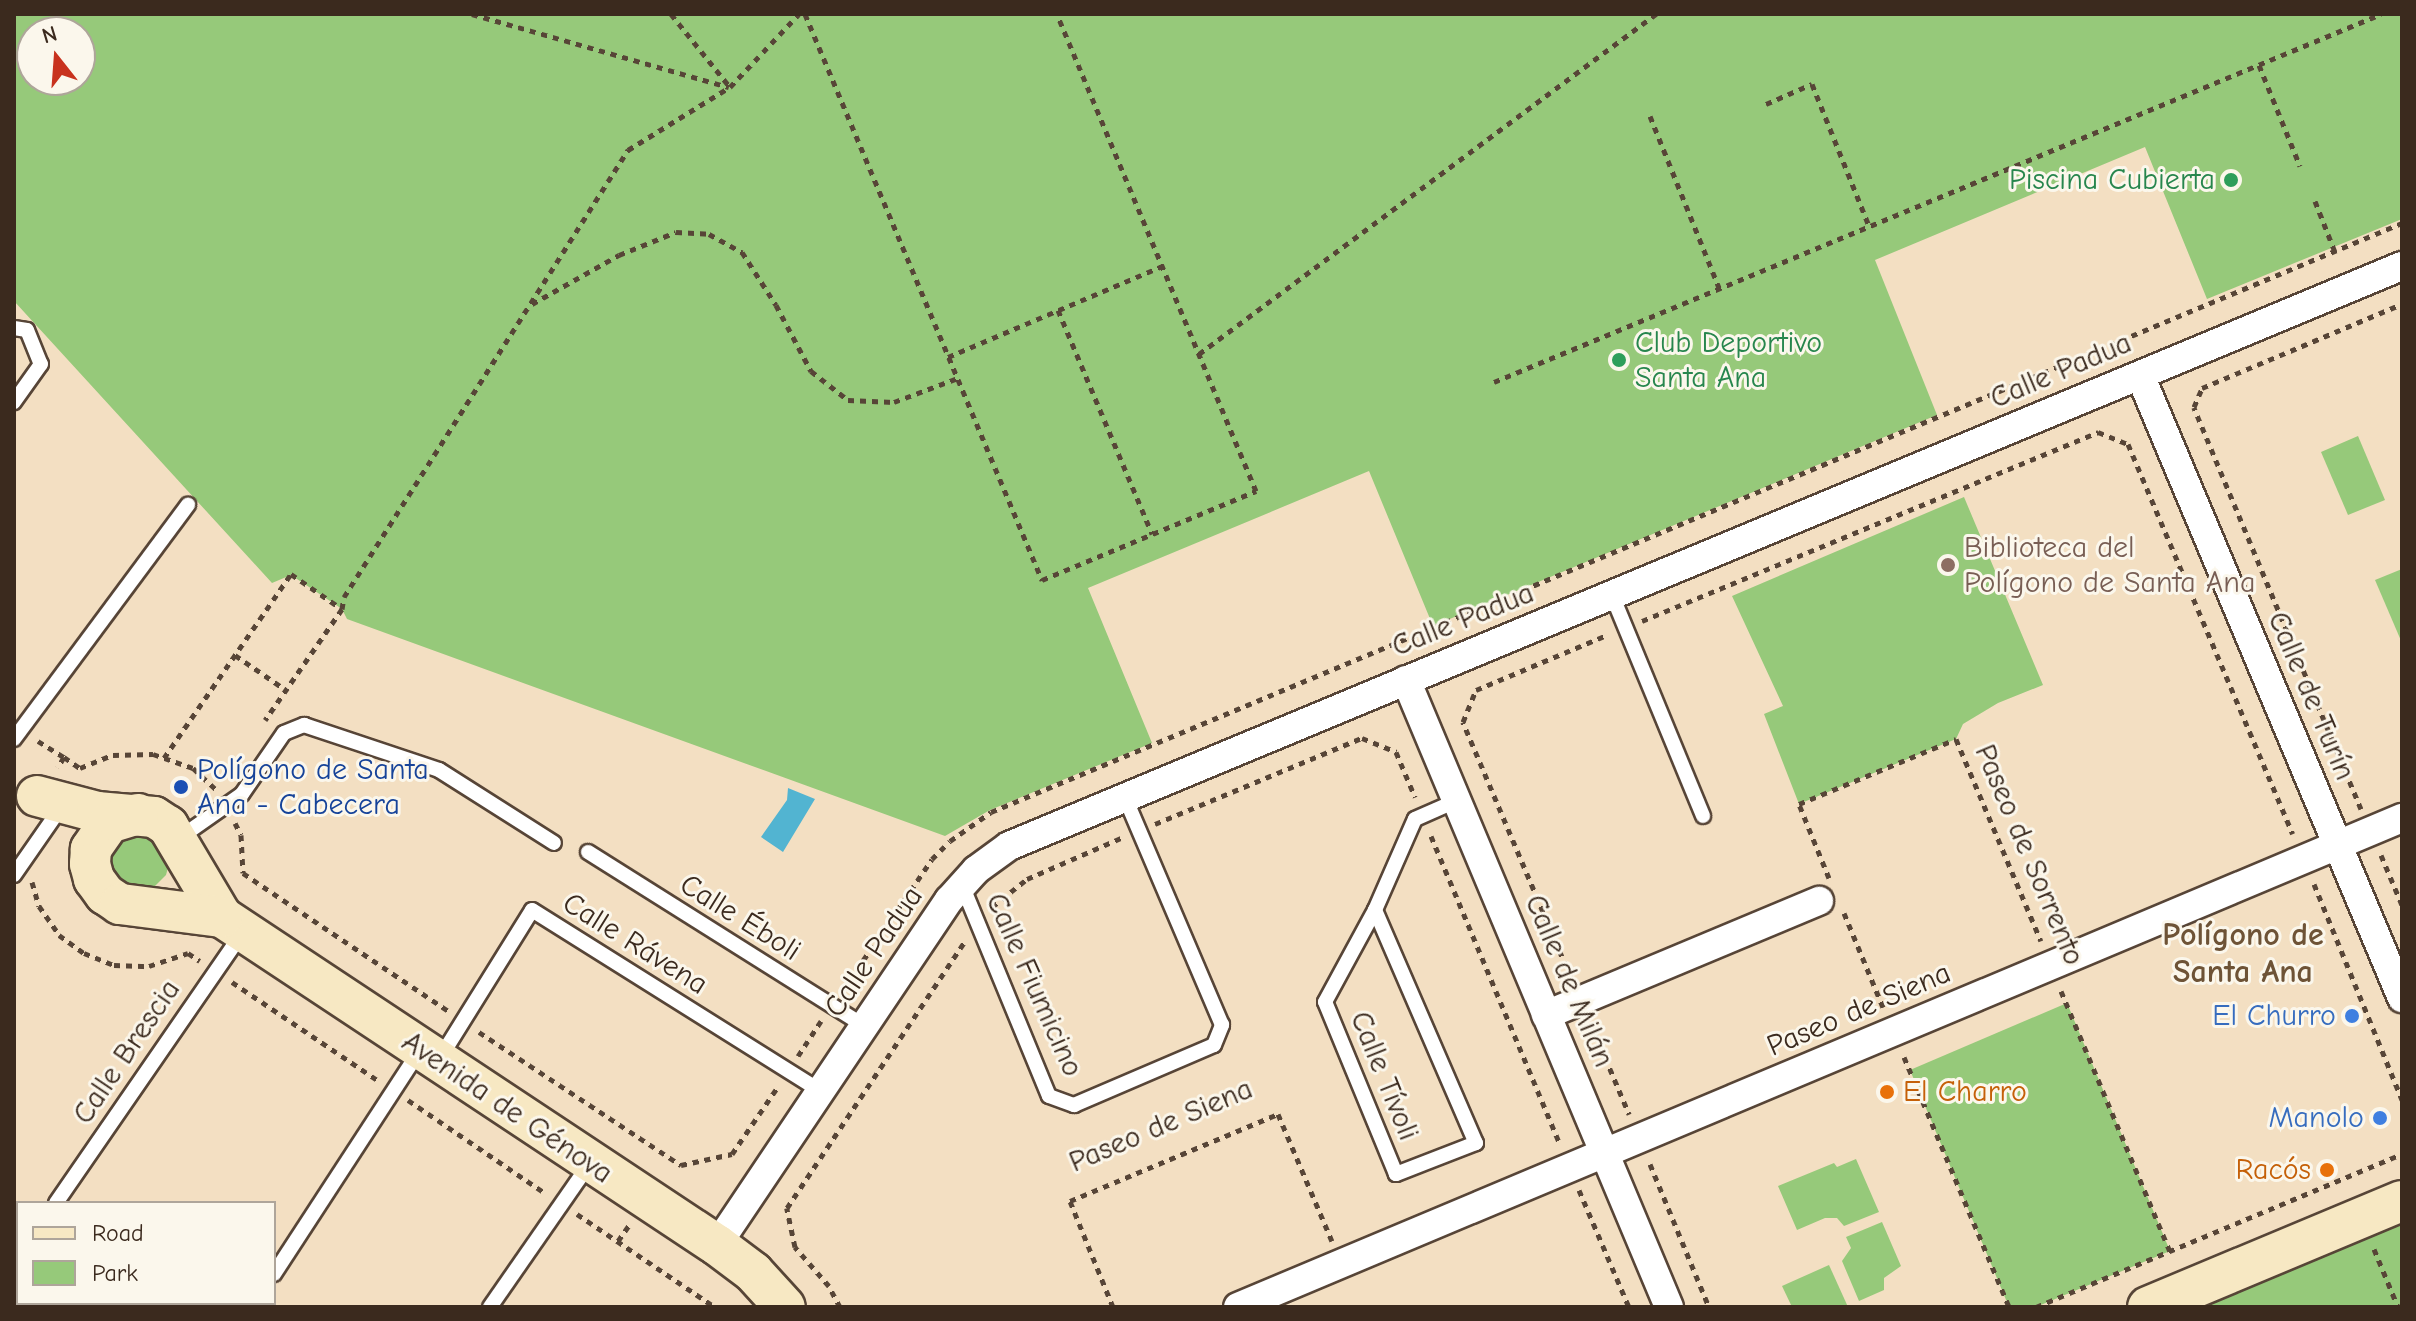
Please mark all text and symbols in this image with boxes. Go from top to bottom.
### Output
north arrow [16,16,96,96]
text: N [39,20,60,49]
place label: Piscina Cubierta [2009,162,2215,198]
marker: Piscina Cubierta [2222,171,2240,189]
place label: Club Deportivo Santa Ana [1635,325,1822,396]
street label: Calle Padua [1985,325,2137,417]
marker: Club Deportivo Santa Ana [1610,351,1628,369]
place label: Biblioteca del Polígono de Santa Ana [1964,530,2255,600]
marker: Biblioteca del Polígono de Santa Ana [1939,556,1957,574]
street label: Calle Padua [1387,575,1539,665]
street label: Calle de Turín [2259,606,2363,786]
street label: Paseo de Sorrento [1966,739,2092,971]
place label: Polígono de Santa Ana - Cabecera [197,752,429,822]
marker: Polígono de Santa Ana - Cabecera [172,778,190,796]
street label: Calle Éboli [673,867,807,969]
street label: Calle Padua [817,880,931,1024]
street label: Calle Rávena [556,885,714,1003]
street label: Calle Fiumicino [978,888,1090,1082]
street label: Calle de Milán [1517,889,1621,1073]
district label: Polígono de Santa Ana [2162,917,2324,992]
street label: Paseo de Siena [1762,955,1956,1065]
street label: Calle Brescia [66,973,188,1131]
place label: El Churro [2212,998,2336,1034]
street label: Calle Tívoli [1342,1006,1426,1146]
marker: El Churro [2343,1007,2361,1025]
street label: Avenida de Génova [395,1024,619,1192]
street label: Paseo de Siena [1064,1071,1258,1181]
place label: El Charro [1903,1074,2027,1110]
marker: El Charro [1878,1083,1896,1101]
place label: Manolo [2268,1100,2364,1136]
marker: Manolo [2371,1109,2389,1127]
place label: Racós [2235,1152,2311,1188]
marker: Racós [2318,1161,2336,1179]
legend [16,1201,276,1305]
text: Road [92,1219,144,1247]
text: Park [92,1259,138,1287]

